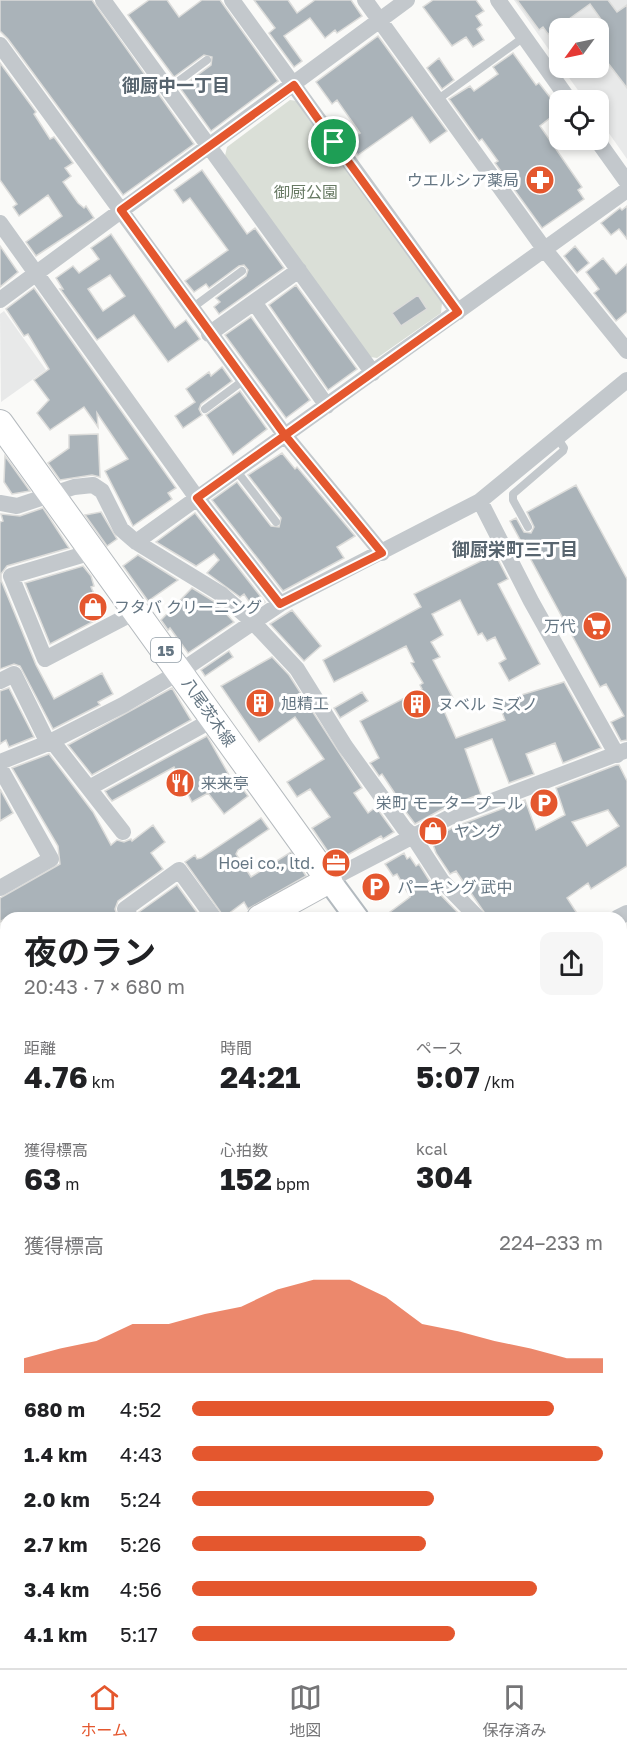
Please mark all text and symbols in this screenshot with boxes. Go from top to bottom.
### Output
north arrow [549,18,609,78]
map controls [549,18,609,150]
district label: 御厨中一丁目 [121,74,230,96]
button: locate [549,90,609,150]
pin [308,116,359,167]
icon: arrive [317,125,350,158]
pharmacy icon: ウエルシア薬局 [524,164,556,196]
place label: ウエルシア薬局 [407,170,519,190]
park label: 御厨公園 [274,182,338,202]
district label: 御厨栄町三丁目 [451,538,578,560]
shop icon: フタバ クリーニング [77,591,109,623]
place label: フタバ クリーニング [114,597,262,617]
supermarket icon: 万代 [581,610,613,642]
place label: 万代 [544,616,576,636]
road number: 15 [151,638,181,662]
street label: 八尾茨木線 [178,673,240,751]
building icon: 旭精工 [244,687,276,719]
building icon: ヌベル ミズノ [401,688,433,720]
place label: 旭精工 [281,693,329,713]
place label: ヌベル ミズノ [438,694,538,714]
restaurant icon: 来来亭 [164,767,196,799]
place label: 来来亭 [201,773,249,793]
parking icon: 栄町 モータープール [528,787,560,819]
place label: 栄町 モータープール [376,793,523,813]
shop icon: ヤング [417,815,449,847]
place label: ヤング [454,821,502,841]
office icon: Hoei co., ltd. [320,847,352,879]
place label: Hoei co., ltd. [218,853,315,873]
parking icon: パーキング 武中 [360,871,392,903]
place label: パーキング 武中 [397,877,513,897]
text: 夜のラン [24,932,156,971]
button: share [540,932,603,995]
text: 20:43 · 7 × 680 m [24,974,185,998]
text: 距離 [24,1038,56,1058]
text: 時間 [220,1038,252,1058]
text: ペース [416,1038,463,1058]
text: 4.76 [24,1059,88,1095]
text: 24:21 [220,1059,300,1095]
text: 5:07 [416,1059,480,1095]
text: km [88,1072,115,1092]
text: /km [480,1072,515,1092]
text: kcal [416,1139,448,1159]
text: 獲得標高 [24,1140,88,1160]
text: 心拍数 [220,1140,268,1160]
text: 304 [416,1159,473,1195]
text: 63 [24,1161,61,1197]
text: 152 [220,1161,272,1197]
text: m [61,1174,80,1194]
text: bpm [272,1174,310,1194]
text: 224–233 m [499,1230,603,1254]
text: 獲得標高 [24,1233,104,1257]
text: 680 m [24,1397,85,1421]
text: 4:52 [120,1397,161,1421]
text: 1.4 km [24,1442,87,1466]
text: 4:43 [120,1442,162,1466]
text: 2.0 km [24,1487,90,1511]
text: 5:24 [120,1487,161,1511]
text: 2.7 km [24,1532,88,1556]
text: 5:26 [120,1532,161,1556]
text: 3.4 km [24,1577,89,1601]
text: 4:56 [120,1577,162,1601]
text: 4.1 km [24,1622,87,1646]
text: 5:17 [120,1622,158,1646]
tab: ホーム [80,1681,128,1741]
tab: 地図 [289,1681,322,1741]
tab: 保存済み [483,1681,547,1741]

